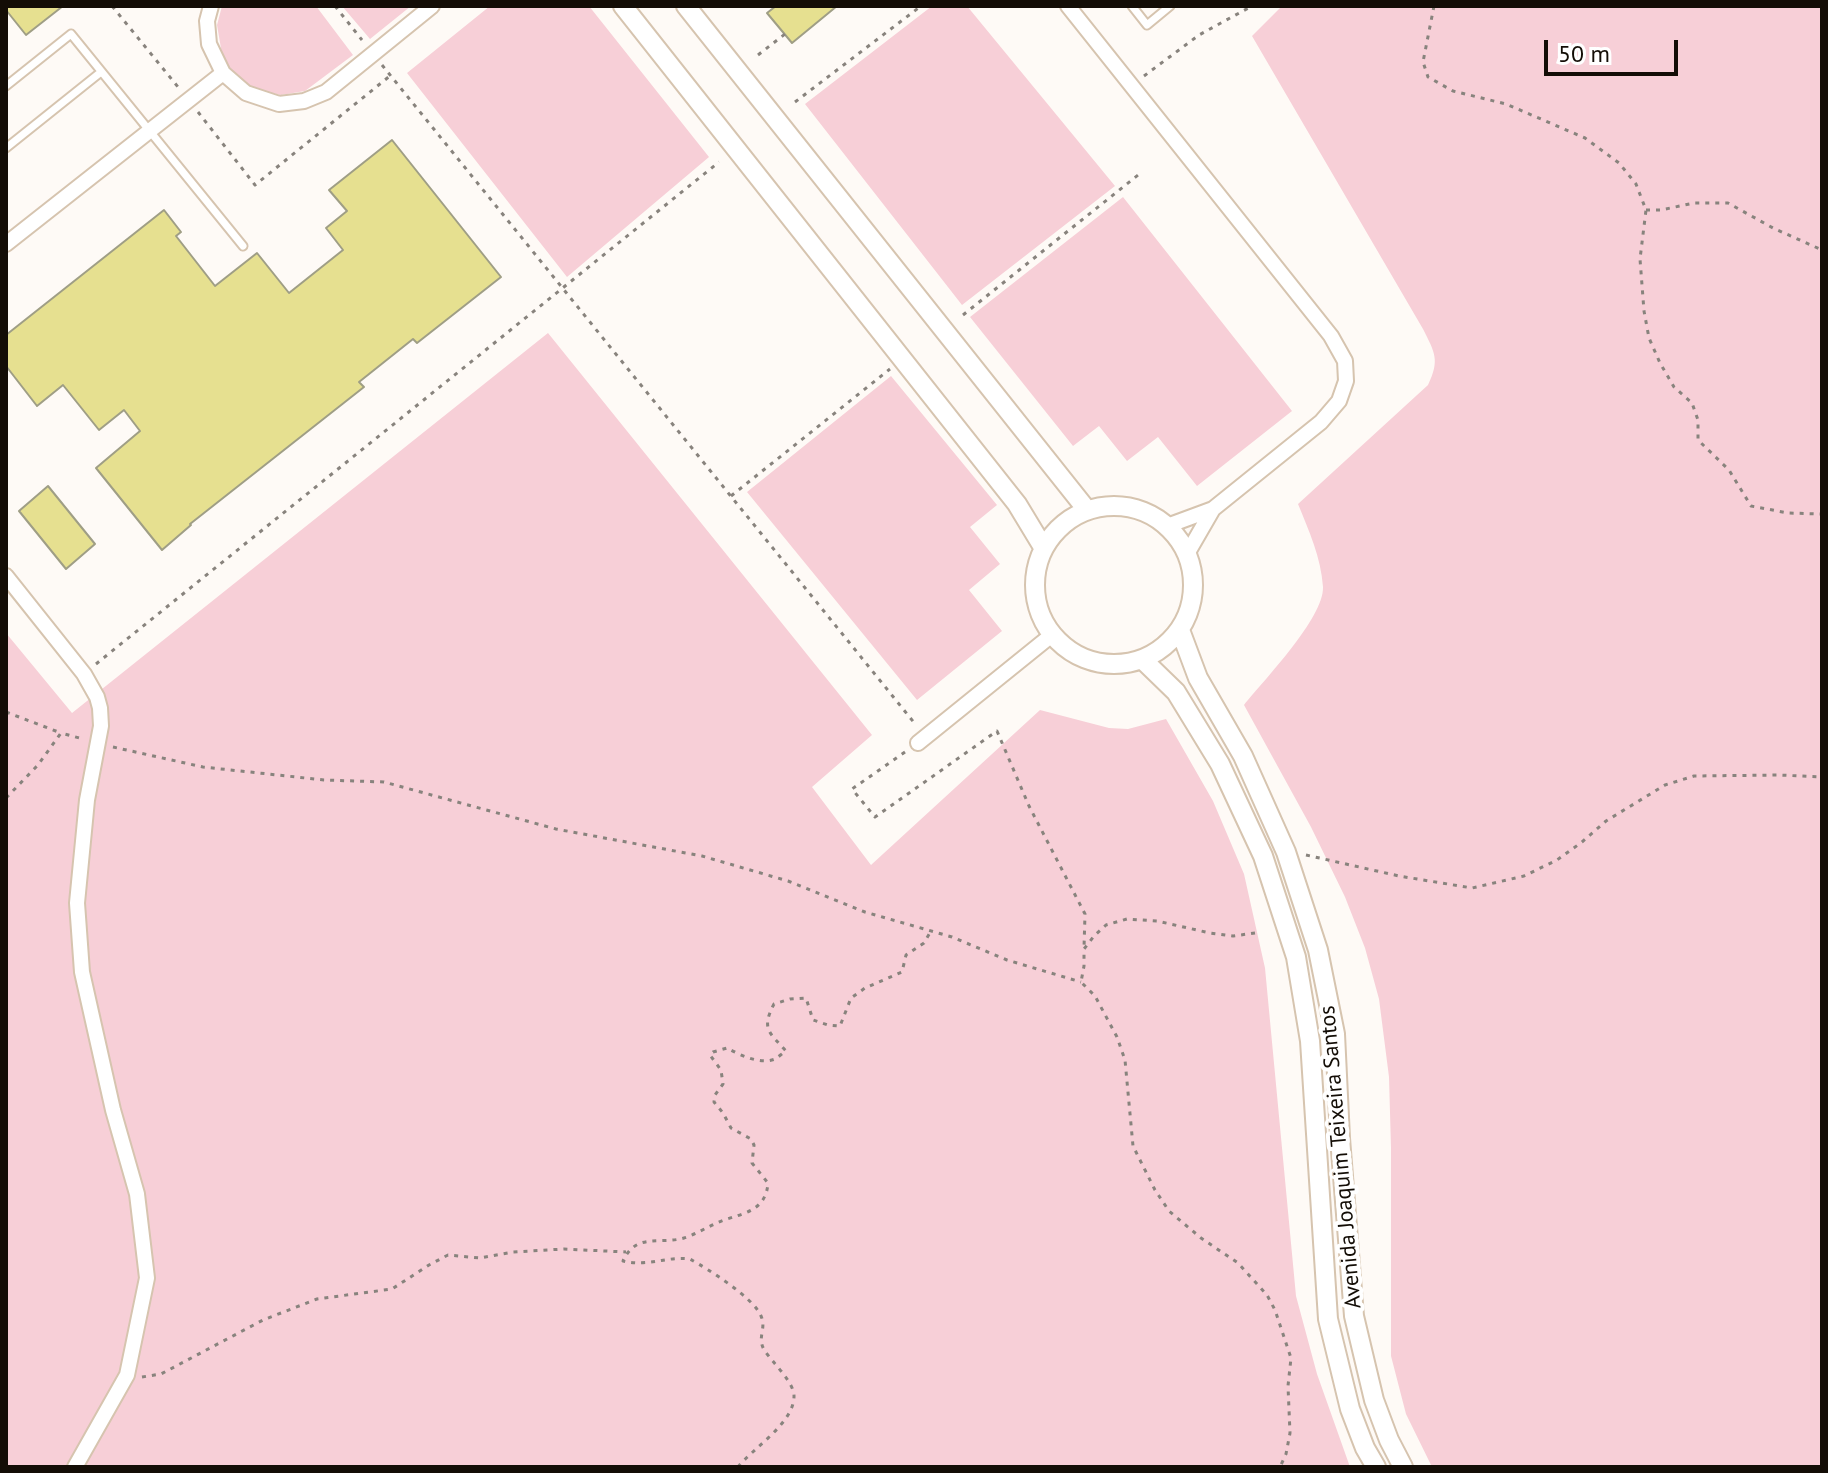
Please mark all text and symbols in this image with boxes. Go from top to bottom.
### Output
scale bar [1548,24,1682,74]
text: 50 m [1558,38,1610,69]
street label: Avenida Joaquim Teixeira Santos [1315,1004,1367,1310]

